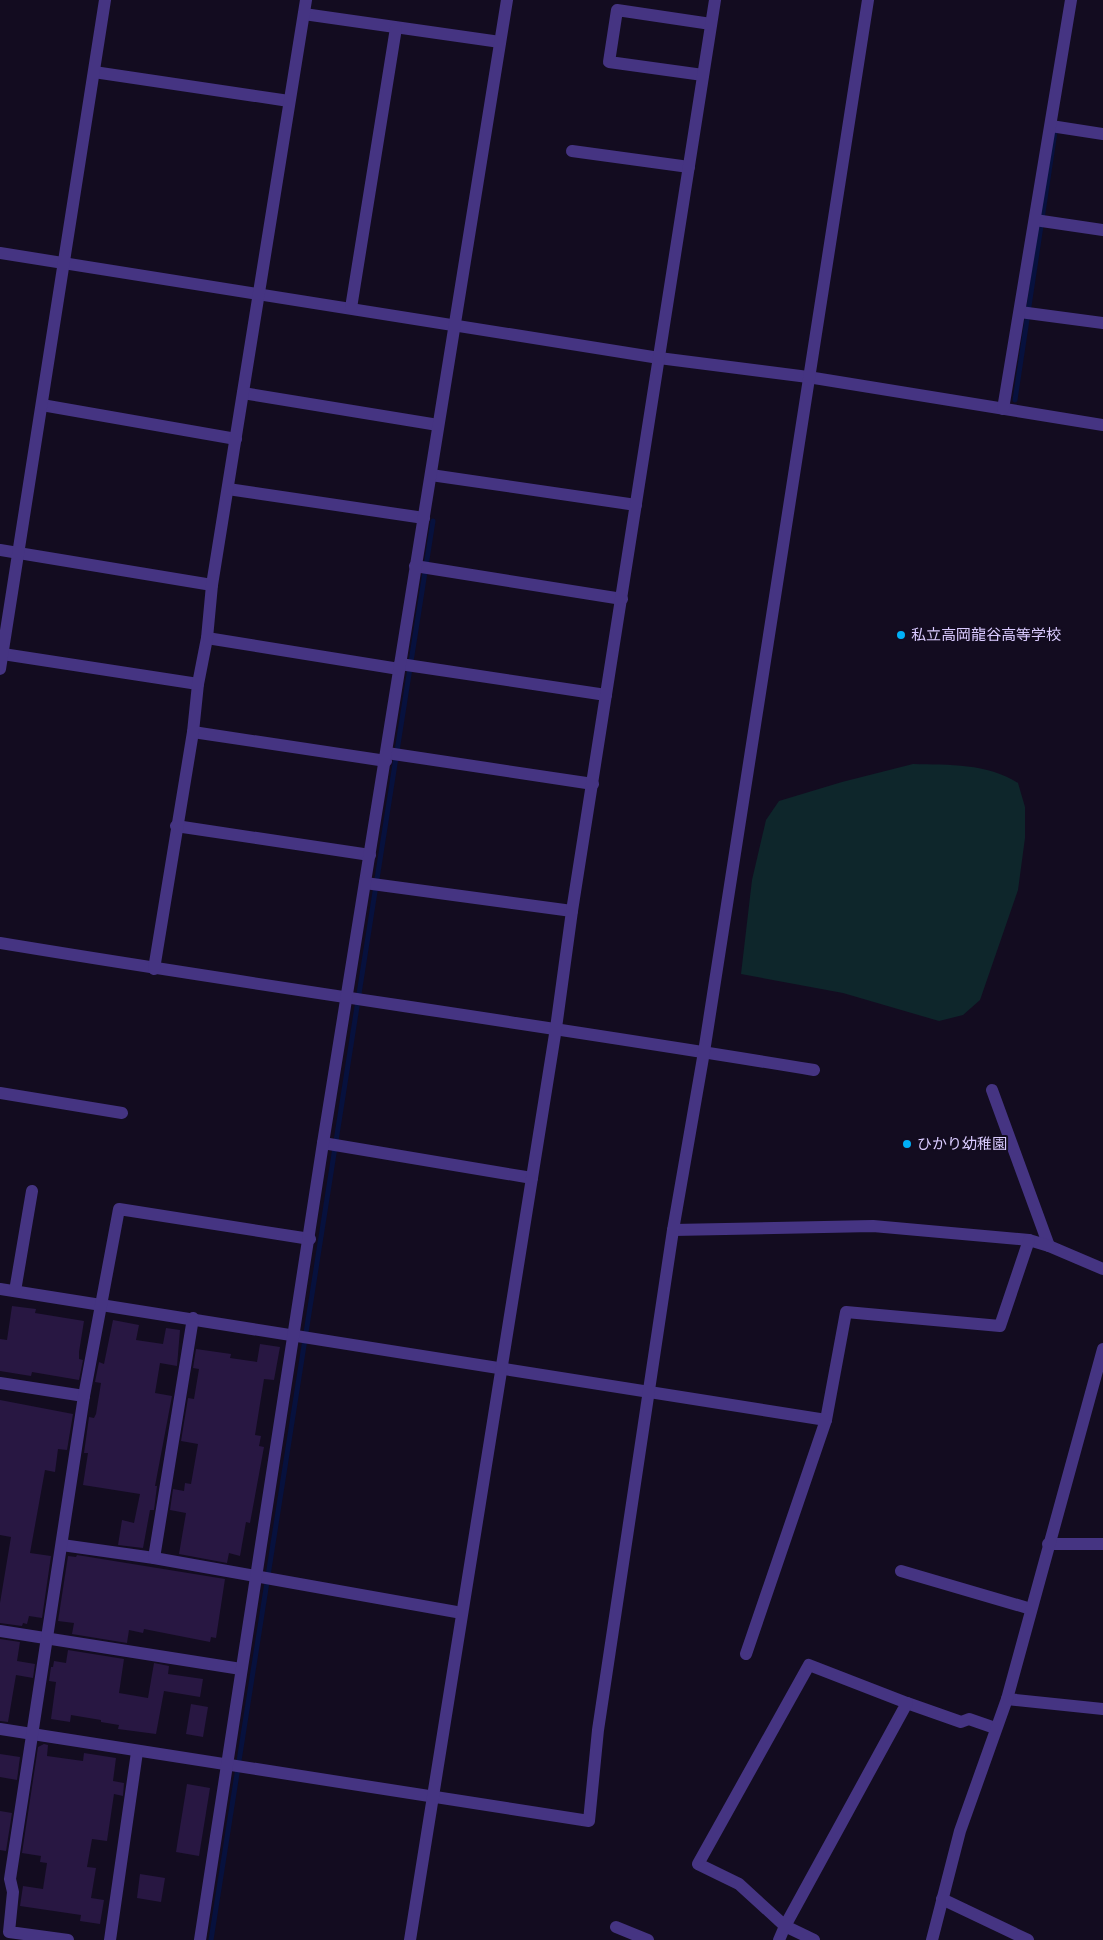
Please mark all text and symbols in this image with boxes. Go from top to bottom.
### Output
place label: 私立高岡龍谷高等学校 [911,625,1061,644]
marker: 私立高岡龍谷高等学校 [895,629,907,641]
place label: ひかり幼稚園 [917,1134,1007,1153]
marker: ひかり幼稚園 [901,1138,913,1150]

